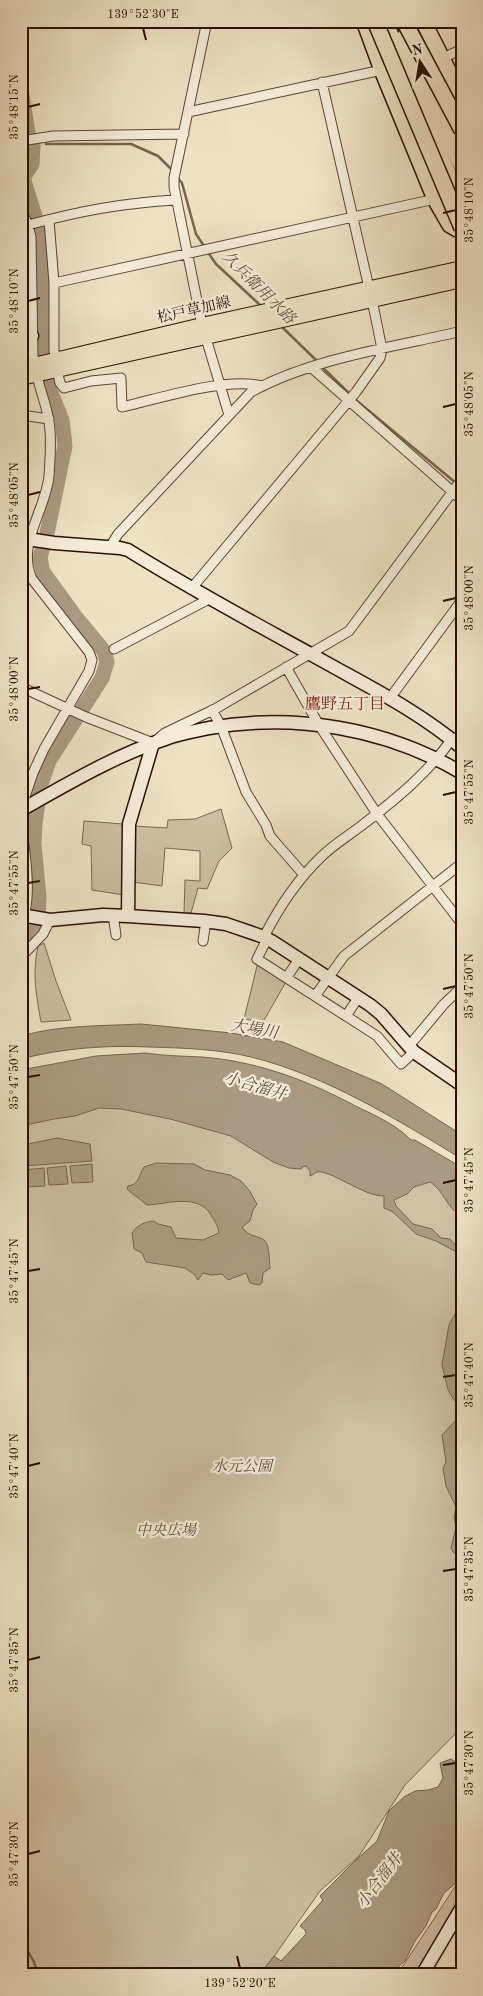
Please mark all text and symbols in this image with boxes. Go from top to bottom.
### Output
text: 139°52'30"E [107,8,179,21]
north arrow [396,38,446,88]
text: N [411,42,424,58]
text: 35°48'15"N [8,74,21,140]
text: 35°48'10"N [463,177,476,243]
water label: 久兵衛用水路 [218,247,300,328]
text: 35°48'10"N [8,268,21,334]
street label: 松戸草加線 [155,293,232,327]
text: 35°48'05"N [463,371,476,437]
text: 35°48'05"N [8,462,21,528]
text: 35°48'00"N [463,565,476,631]
text: 35°48'00"N [8,656,21,722]
district label: 鷹野五丁目 [305,695,385,713]
text: 35°47'55"N [463,759,476,825]
text: 35°47'55"N [8,850,21,916]
text: 35°47'50"N [463,953,476,1019]
water label: 大場川 [229,1016,281,1042]
text: 35°47'50"N [8,1044,21,1110]
water label: 小合溜井 [222,1069,290,1104]
text: 35°47'45"N [463,1147,476,1213]
text: 35°47'45"N [8,1238,21,1304]
text: 35°47'40"N [463,1342,476,1408]
text: 35°47'40"N [8,1433,21,1499]
park label: 水元公園 [212,1458,275,1475]
park label: 中央広場 [136,1522,198,1539]
text: 35°47'35"N [463,1536,476,1602]
text: 35°47'35"N [8,1627,21,1693]
text: 35°47'30"N [463,1730,476,1796]
text: 35°47'30"N [8,1821,21,1887]
water label: 小合溜井 [353,1848,407,1911]
text: 139°52'20"E [204,1977,276,1990]

